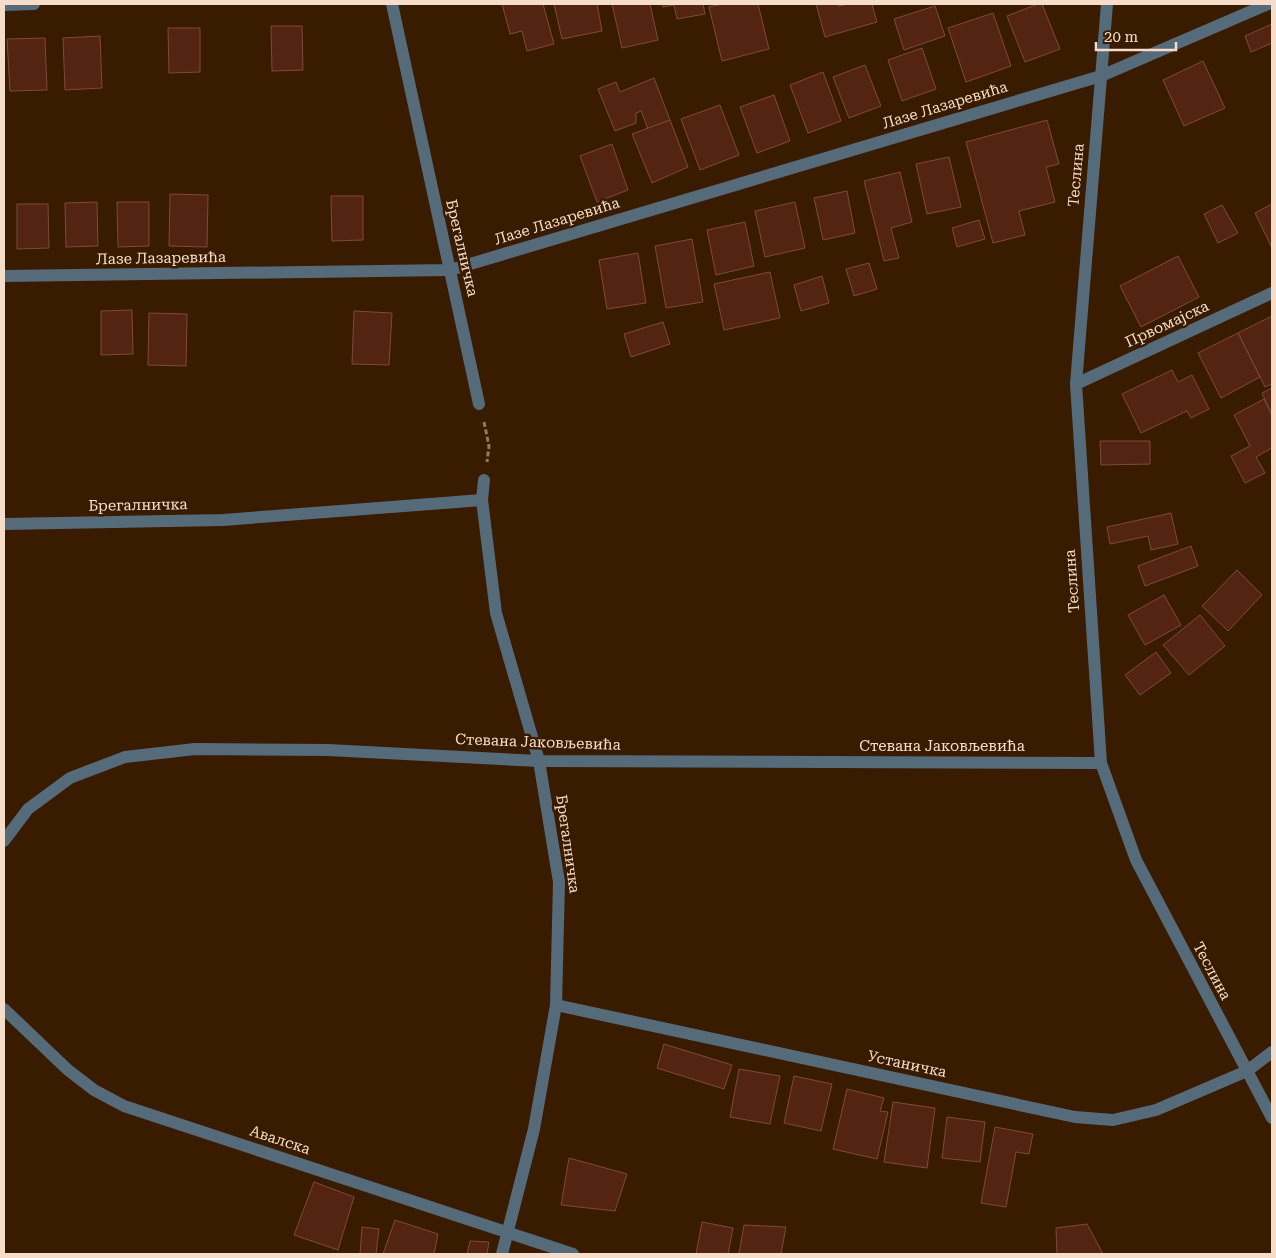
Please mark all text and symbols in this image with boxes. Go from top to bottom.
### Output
scale bar [1096,20,1176,52]
text: 20 m [1104,28,1139,46]
street label: Лазе Лазаревића [880,77,1010,133]
street label: Теслина [1064,143,1088,207]
street label: Лазе Лазаревића [492,193,622,249]
street label: Брегалничка [442,198,482,298]
street label: Лазе Лазаревића [96,248,226,268]
street label: Првомајска [1122,297,1212,351]
street label: Брегалничка [88,495,188,515]
street label: Теслина [1061,549,1083,613]
street label: Стевана Јаковљевића [455,730,621,754]
street label: Стевана Јаковљевића [859,737,1025,755]
street label: Брегалничка [552,794,584,894]
street label: Теслина [1189,939,1235,1003]
street label: Устаничка [866,1047,948,1081]
street label: Авалска [248,1122,312,1158]

